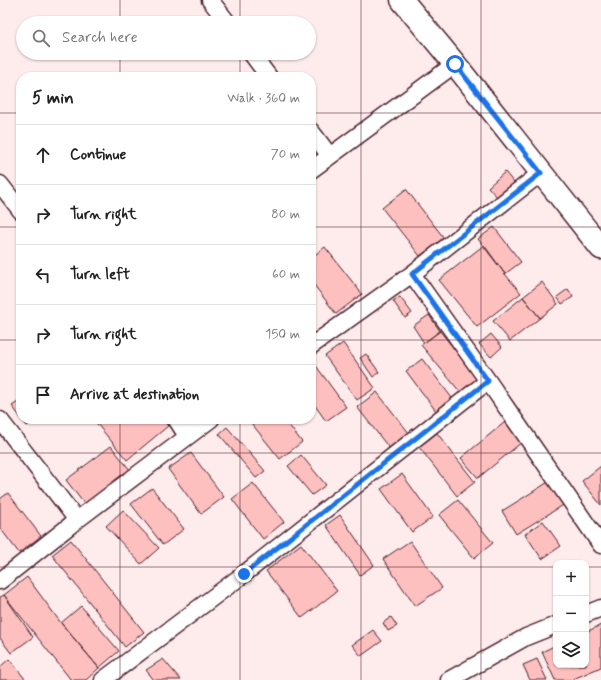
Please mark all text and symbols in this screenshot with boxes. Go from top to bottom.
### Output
search box [16,16,316,60]
icon: search [30,27,52,49]
text: Search here [62,28,138,48]
route start [446,55,464,73]
text: 5 min [32,87,74,109]
text: Walk · 360 m [227,90,300,107]
icon: ahead [32,144,54,166]
text: Continue [70,145,126,165]
text: 70 m [271,146,300,163]
icon: right [32,204,54,226]
text: Turn right [70,205,137,225]
text: 80 m [271,206,300,223]
icon: left [32,264,54,286]
text: Turn left [70,265,130,285]
text: 60 m [272,266,300,283]
icon: right [32,324,54,346]
text: Turn right [70,325,137,345]
text: 150 m [266,326,300,343]
icon: arrive [32,384,54,406]
text: Arrive at destination [70,385,199,405]
map controls [553,560,589,668]
button: + [553,560,589,596]
route end [235,565,253,583]
button: − [553,596,589,632]
button: layers [553,632,589,668]

